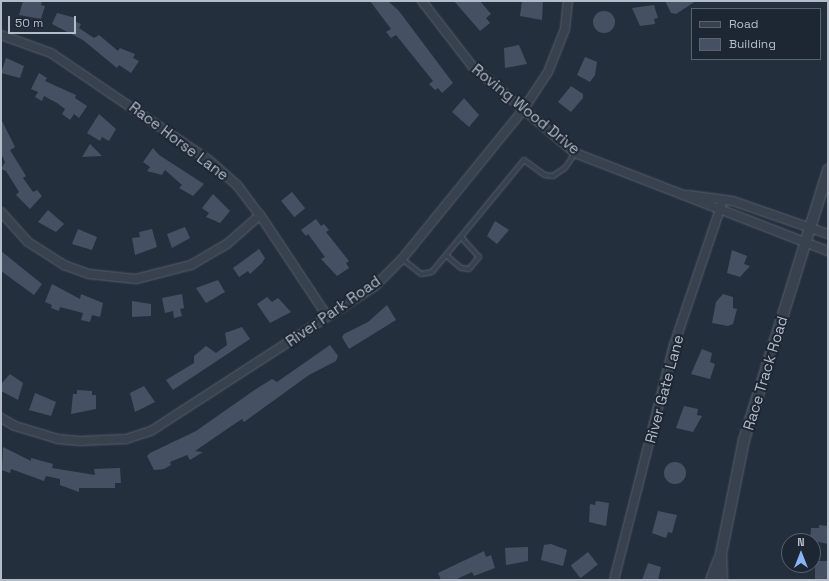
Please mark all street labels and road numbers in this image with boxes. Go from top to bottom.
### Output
street label: Roving Wood Drive [468,60,584,158]
street label: Race Horse Lane [126,98,232,184]
street label: River Park Road [282,272,384,350]
street label: Race Track Road [739,314,791,432]
street label: River Gate Lane [641,333,687,445]

